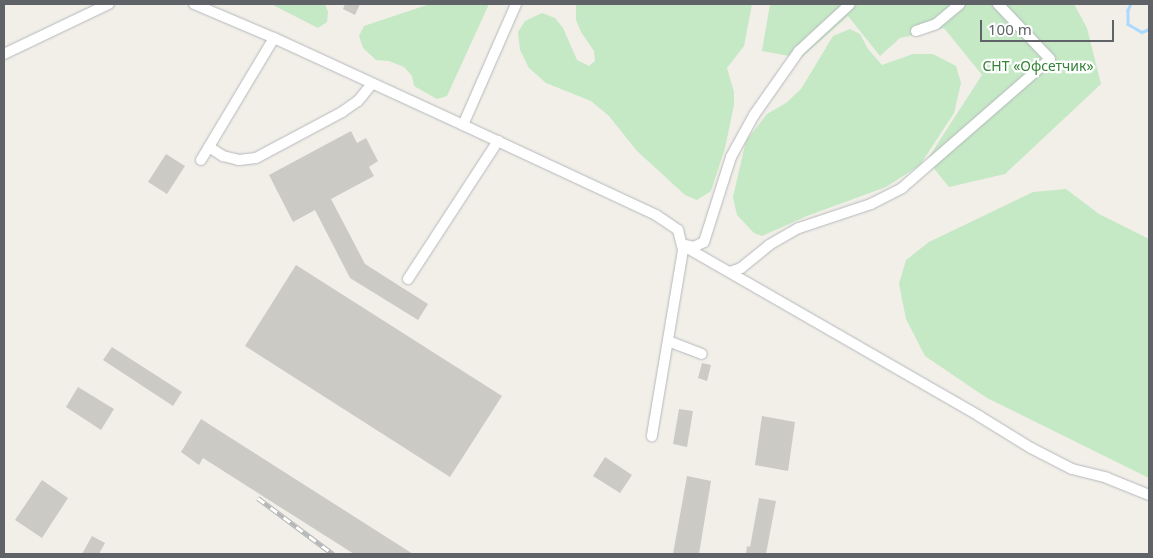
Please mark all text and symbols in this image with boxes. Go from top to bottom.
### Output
scale bar [983,10,1117,42]
text: 100 m [988,19,1032,39]
park label: СНТ «Офсетчик» [982,58,1094,74]

